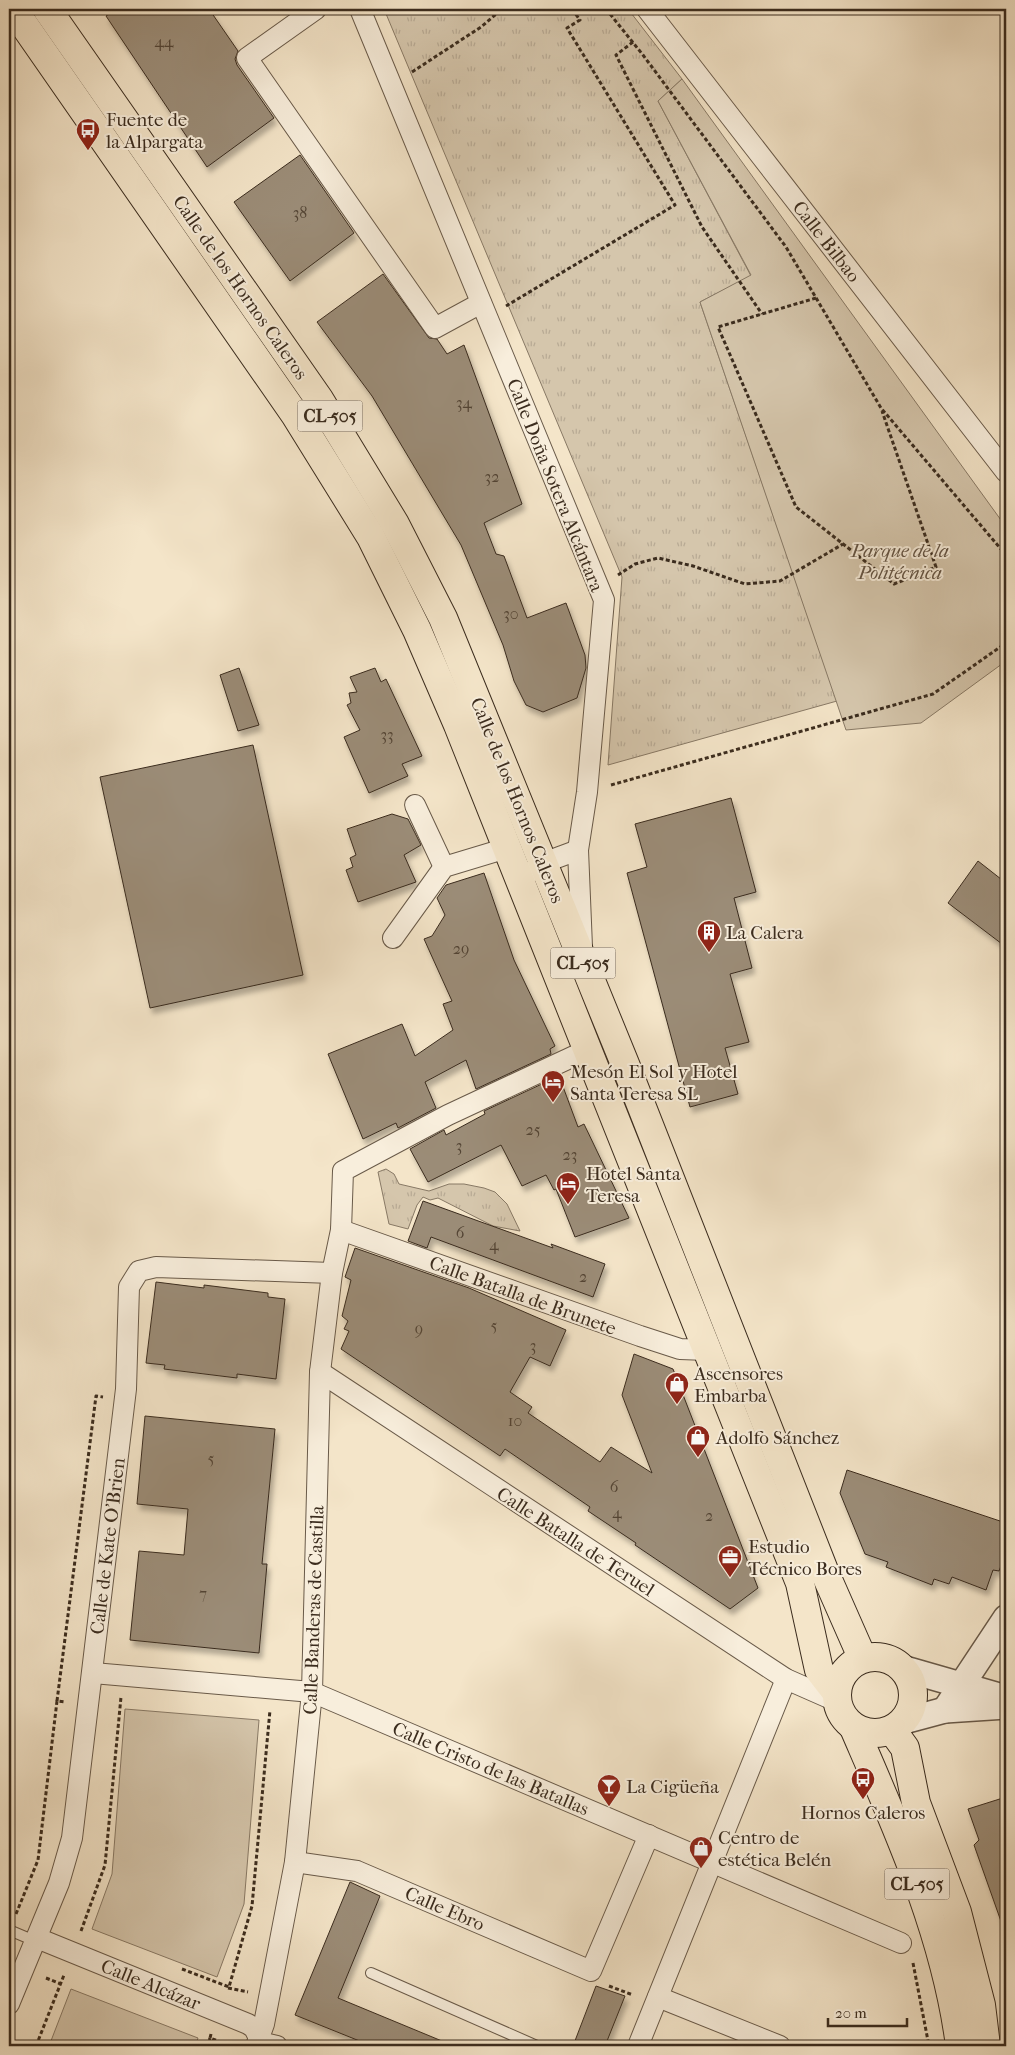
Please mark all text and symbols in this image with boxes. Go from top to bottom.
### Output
house number: 44 [155,32,174,51]
place label: Fuente de la Alpargata [105,109,204,153]
bus stop icon: Fuente de la Alpargata [75,117,101,151]
street label: Calle de los Hornos Caleros [168,191,312,384]
street label: Calle Bilbao [788,197,865,287]
house number: 38 [293,203,307,222]
street label: Calle Doña Sotera Alcántara [502,376,608,595]
house number: 34 [456,393,473,412]
road number: CL-505 [298,401,362,432]
house number: 32 [485,467,499,486]
park label: Parque de la Politécnica [850,540,949,584]
house number: 30 [503,604,519,623]
street label: Calle de los Hornos Caleros [466,694,568,906]
house number: 33 [380,725,394,744]
building icon: La Calera [696,919,722,953]
place label: La Calera [726,922,804,944]
house number: 29 [453,939,469,958]
road number: CL-505 [550,948,616,978]
place label: Mesón El Sol y Hotel Santa Teresa SL [570,1061,738,1105]
hotel icon: Mesón El Sol y Hotel Santa Teresa SL [540,1069,566,1103]
house number: 25 [525,1120,541,1139]
house number: 3 [456,1136,462,1155]
house number: 23 [563,1145,577,1164]
place label: Hotel Santa Teresa [586,1163,681,1207]
hotel icon: Hotel Santa Teresa [555,1171,581,1205]
house number: 6 [456,1223,465,1242]
house number: 4 [489,1235,499,1254]
street label: Calle Batalla de Brunete [426,1252,619,1340]
house number: 2 [579,1267,587,1286]
house number: 5 [491,1316,498,1335]
house number: 9 [415,1319,423,1338]
house number: 3 [530,1336,536,1355]
place label: Ascensores Embarba [693,1363,783,1407]
shop icon: Ascensores Embarba [664,1371,690,1405]
house number: 10 [508,1411,522,1430]
shop icon: Adolfo Sánchez [685,1424,711,1458]
place label: Adolfo Sánchez [715,1427,839,1449]
house number: 5 [208,1449,215,1468]
street label: Calle de Kate O'Brien [86,1457,130,1636]
house number: 6 [610,1477,619,1496]
street label: Calle Batalla de Teruel [493,1483,658,1601]
house number: 4 [612,1503,622,1522]
street label: Calle Banderas de Castilla [299,1505,329,1715]
house number: 2 [705,1506,713,1525]
place label: Estudio Técnico Bores [748,1536,862,1580]
office icon: Estudio Técnico Bores [717,1544,743,1578]
house number: 7 [199,1584,207,1603]
street label: Calle Cristo de las Batallas [389,1718,592,1820]
bus stop icon: Hornos Caleros [850,1766,876,1800]
bar icon: La Cigüeña [596,1773,622,1807]
place label: La Cigüeña [626,1776,719,1798]
place label: Hornos Caleros [801,1802,925,1824]
place label: Centro de estética Belén [718,1827,831,1871]
shop icon: Centro de estética Belén [688,1835,714,1869]
road number: CL-505 [884,1868,950,1900]
street label: Calle Ebro [401,1882,488,1936]
street label: Calle Alcázar [98,1955,204,2015]
scale bar [828,1995,906,2027]
text: 20 m [835,2004,867,2022]

